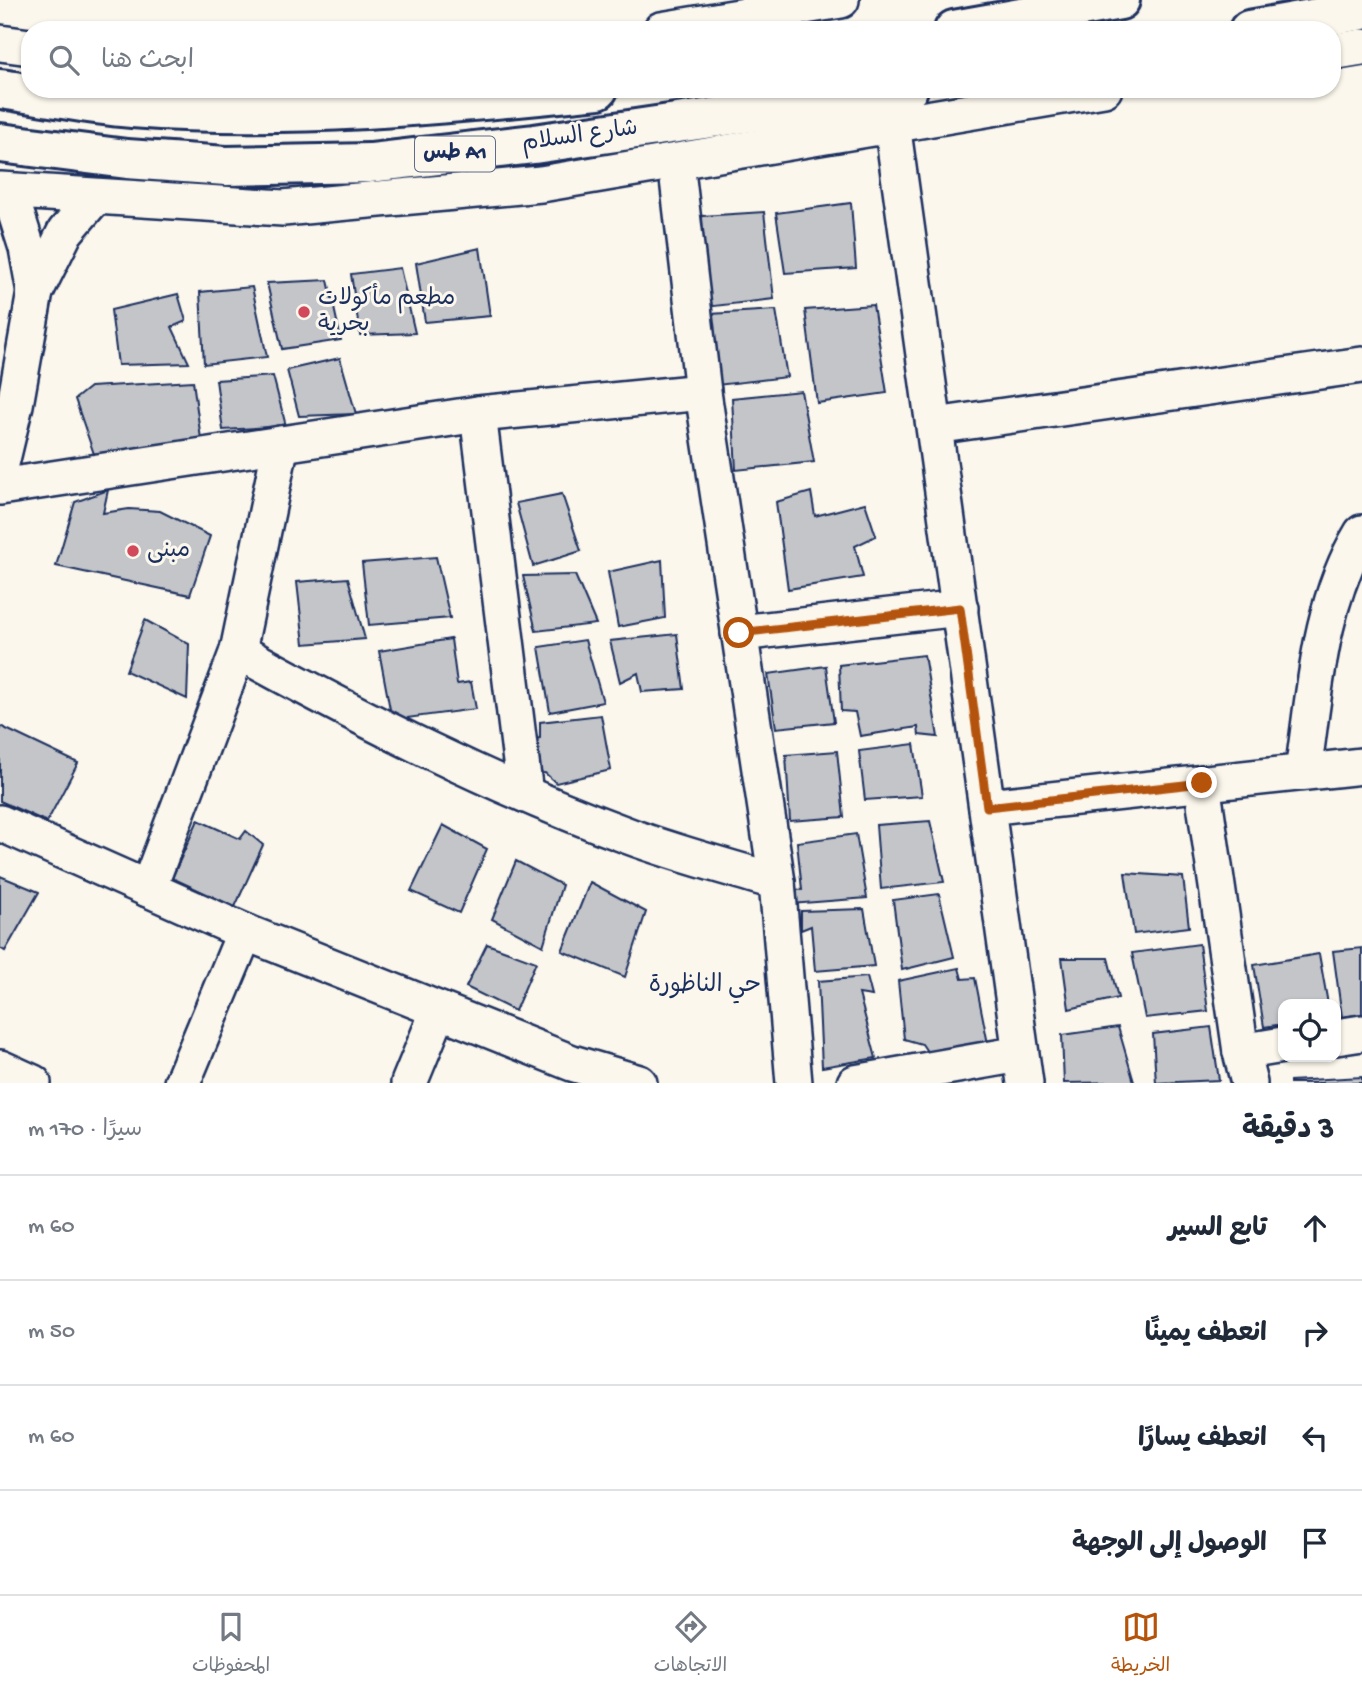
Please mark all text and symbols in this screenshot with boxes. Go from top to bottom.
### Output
search box [21,21,1341,98]
icon: search [45,41,83,79]
text: ابحث هنا [101,47,194,78]
street label: شارع السلام [520,116,640,159]
road number: طس A1 [415,136,495,172]
place label: مطعم مأكولات بحرية [318,282,455,339]
marker: مطعم مأكولات بحرية [296,304,312,320]
place label: مبنى [147,538,190,565]
marker: مبنى [125,543,141,559]
route start [723,617,754,648]
route end [1186,767,1217,798]
district label: حي الناظورة [649,972,761,1004]
map controls [1278,999,1341,1062]
button: locate [1278,999,1341,1062]
text: 3 دقيقة [1242,1114,1334,1149]
text: سيرًا · 170 m [28,1117,142,1144]
icon: ahead [1296,1209,1334,1247]
text: 60 m [28,1214,75,1241]
text: تابع السير [1168,1215,1267,1246]
icon: right [1296,1314,1334,1352]
text: 50 m [28,1319,75,1346]
text: انعطف يمينًا [1145,1320,1267,1351]
icon: left [1296,1419,1334,1457]
text: 60 m [28,1424,75,1451]
text: انعطف يسارًا [1138,1425,1267,1456]
icon: arrive [1296,1524,1334,1562]
text: الوصول إلى الوجهة [1072,1530,1267,1561]
tab: المحفوظات [192,1608,270,1681]
tab: الاتجاهات [654,1608,727,1681]
tab: الخريطة [1111,1608,1170,1681]

